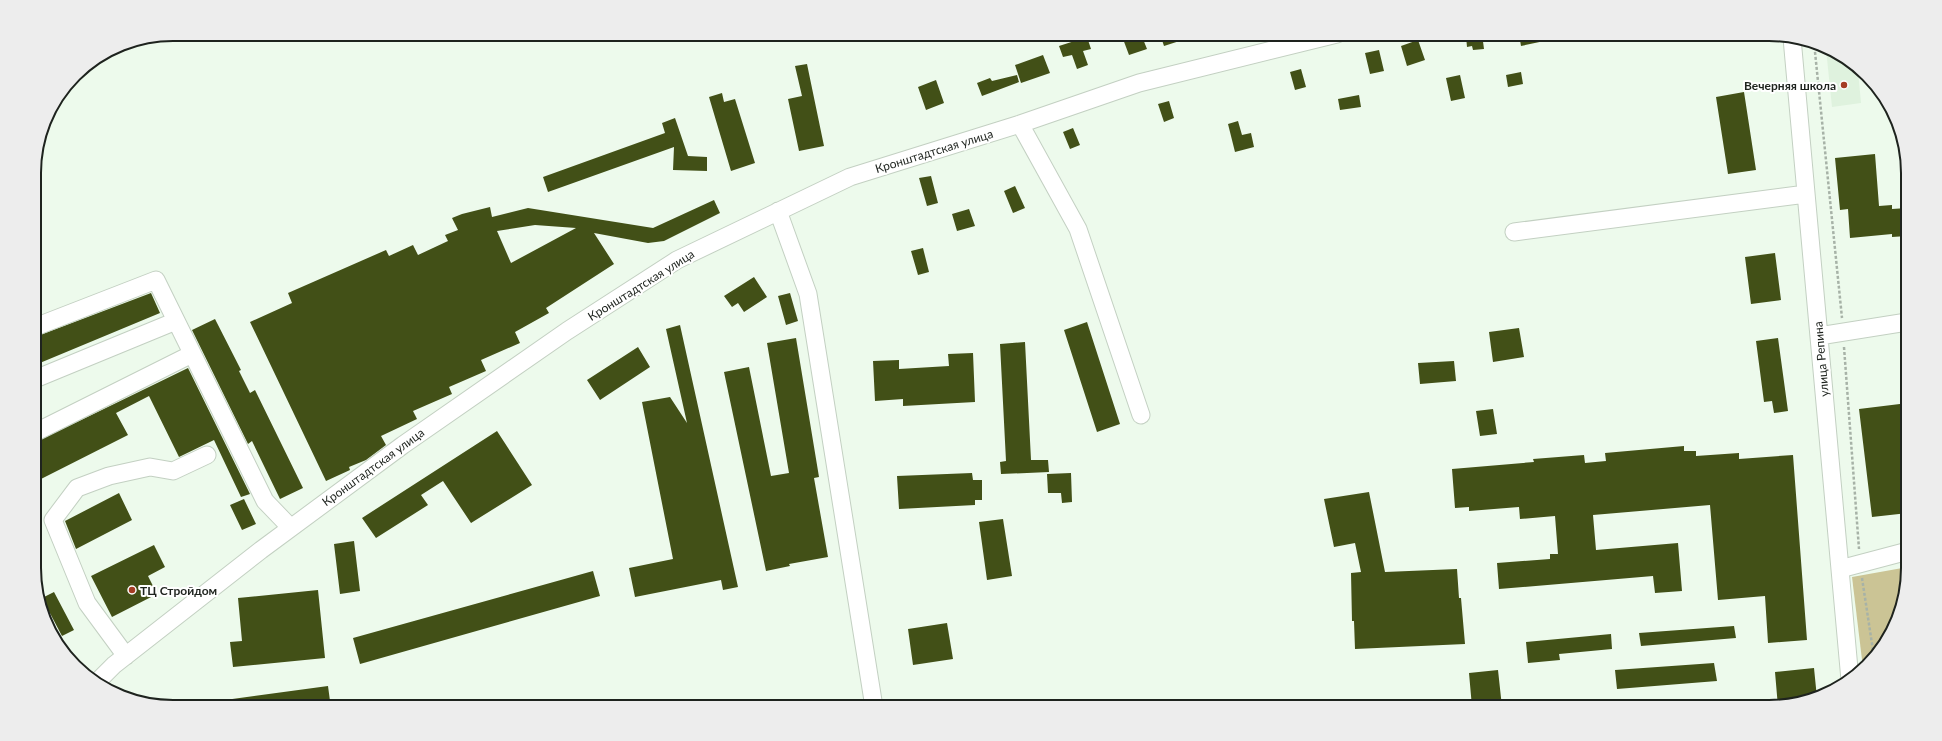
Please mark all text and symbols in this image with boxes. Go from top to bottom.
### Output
place label: Вечерняя школа [1744,78,1836,93]
marker: Вечерняя школа [1839,80,1849,90]
street label: Кронштадтская улица [873,126,995,176]
street label: Кронштадтская улица [585,246,697,324]
street label: улица Репина [1810,321,1832,397]
street label: Кронштадтская улица [319,425,427,509]
place label: ТЦ Стройдом [140,583,217,598]
marker: ТЦ Стройдом [127,585,137,595]

